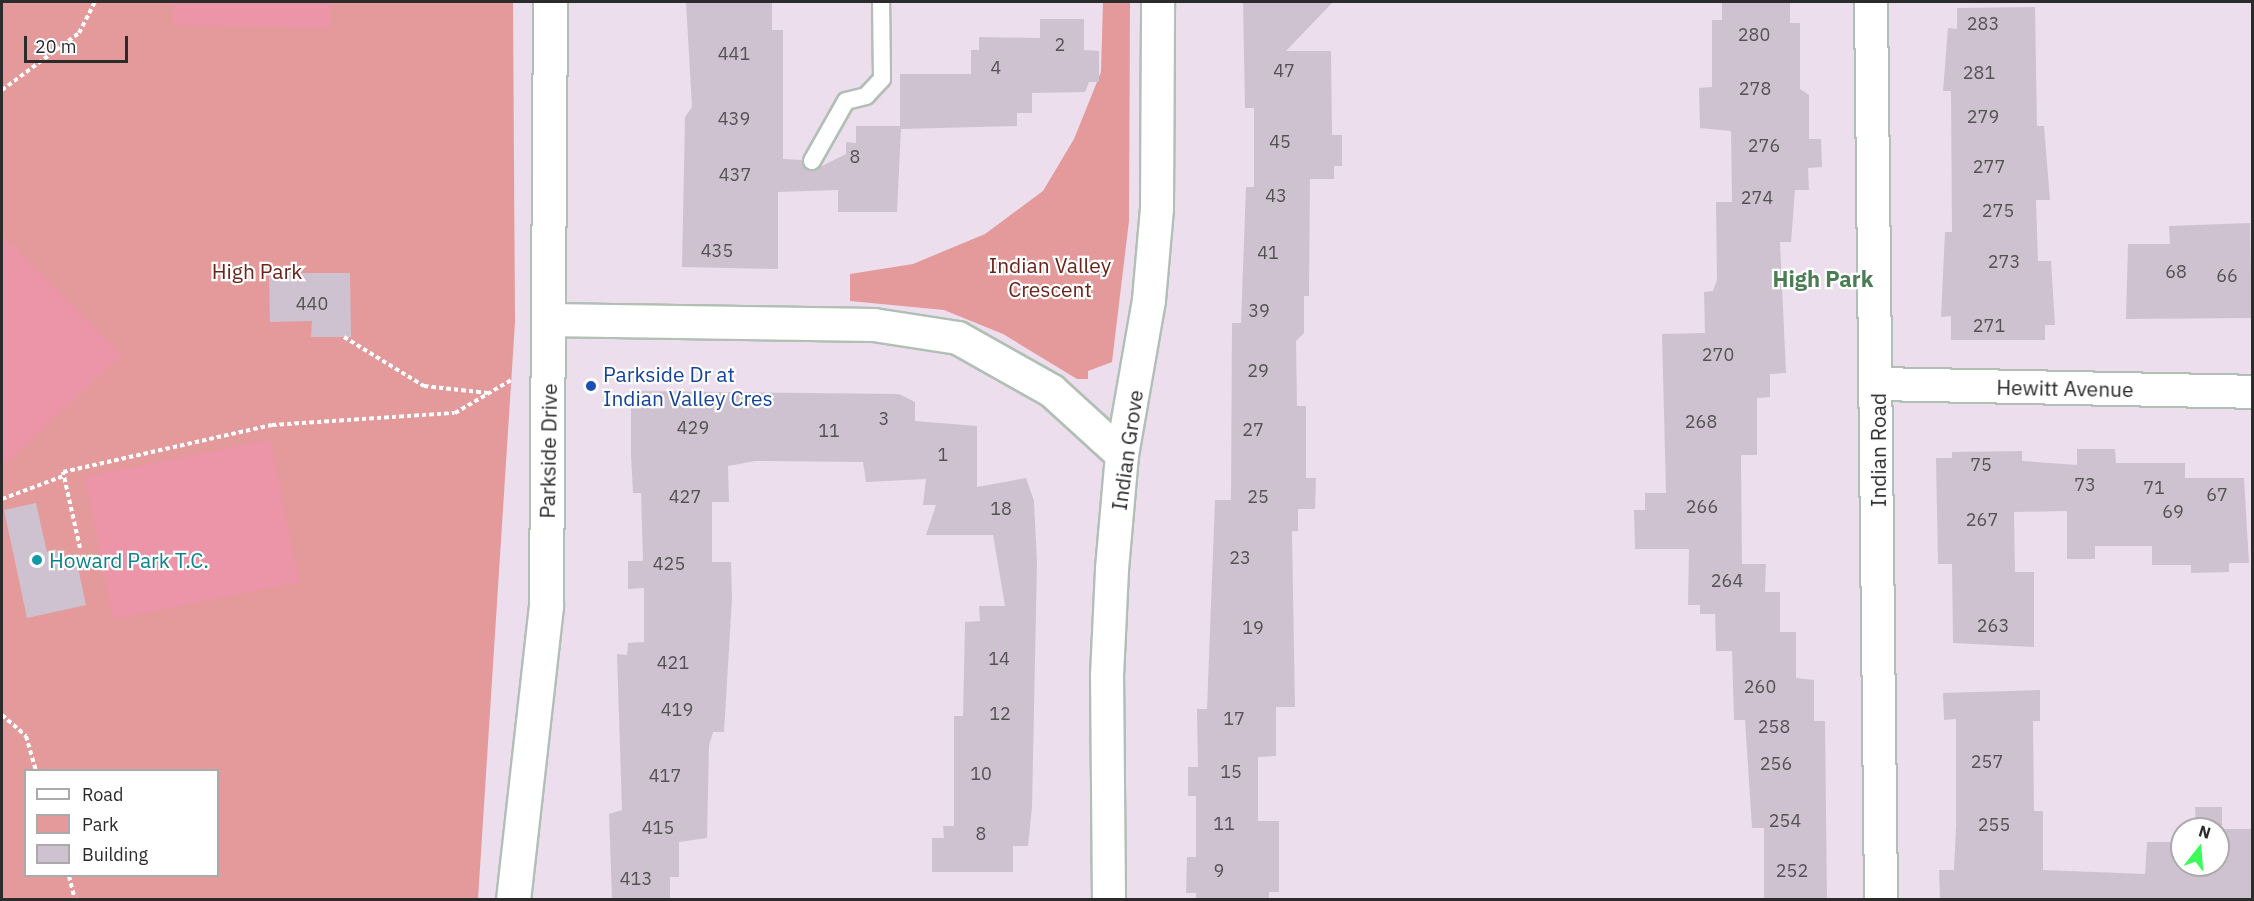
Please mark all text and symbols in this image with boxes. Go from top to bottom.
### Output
house number: 283 [1967,13,1999,35]
scale bar [27,24,130,62]
house number: 280 [1738,24,1770,46]
house number: 2 [1055,34,1065,56]
text: 20 m [35,35,77,58]
house number: 441 [718,43,750,65]
house number: 4 [991,57,1001,79]
house number: 47 [1273,60,1295,82]
house number: 281 [1963,62,1995,84]
house number: 278 [1739,78,1771,100]
house number: 279 [1967,106,1999,128]
house number: 439 [718,108,750,130]
house number: 45 [1269,131,1291,153]
house number: 276 [1748,135,1780,157]
house number: 8 [850,146,860,168]
house number: 277 [1973,156,2005,178]
house number: 437 [719,164,751,186]
house number: 43 [1265,185,1287,207]
house number: 274 [1741,187,1773,209]
house number: 275 [1982,200,2014,222]
house number: 435 [701,240,733,262]
house number: 41 [1257,242,1279,264]
house number: 273 [1988,251,2020,273]
park label: Indian Valley Crescent [989,252,1111,302]
park label: High Park [212,258,302,284]
house number: 68 [2165,261,2187,283]
house number: 66 [2216,265,2238,287]
district label: High Park [1773,266,1873,292]
house number: 440 [296,293,328,315]
house number: 39 [1248,300,1270,322]
house number: 271 [1973,315,2005,337]
house number: 270 [1702,344,1734,366]
house number: 29 [1247,360,1269,382]
place label: Parkside Dr at Indian Valley Cres [603,361,773,411]
street label: Hewitt Avenue [1996,374,2134,402]
marker: Parkside Dr at Indian Valley Cres [584,379,598,393]
street label: Parkside Drive [534,383,562,519]
street label: Indian Grove [1106,388,1148,512]
street label: Indian Road [1865,393,1891,507]
house number: 3 [879,408,889,430]
house number: 268 [1685,411,1717,433]
house number: 429 [677,417,709,439]
house number: 27 [1242,419,1264,441]
house number: 11 [818,420,840,442]
house number: 1 [938,444,948,466]
house number: 75 [1970,454,1992,476]
house number: 73 [2074,474,2096,496]
house number: 71 [2143,477,2165,499]
house number: 67 [2206,484,2228,506]
house number: 427 [669,486,701,508]
house number: 25 [1247,486,1269,508]
house number: 266 [1686,496,1718,518]
house number: 18 [990,498,1012,520]
house number: 69 [2162,501,2184,523]
house number: 267 [1966,509,1998,531]
place label: Howard Park T.C. [49,547,209,573]
house number: 23 [1229,547,1251,569]
marker: Howard Park T.C. [30,553,44,567]
house number: 425 [653,553,685,575]
house number: 264 [1711,570,1743,592]
house number: 263 [1977,615,2009,637]
house number: 19 [1242,617,1264,639]
house number: 14 [988,648,1010,670]
house number: 421 [657,652,689,674]
house number: 260 [1744,676,1776,698]
house number: 419 [661,699,693,721]
house number: 12 [989,703,1011,725]
house number: 17 [1223,708,1245,730]
house number: 258 [1758,716,1790,738]
house number: 257 [1971,751,2003,773]
house number: 256 [1760,753,1792,775]
house number: 15 [1220,761,1242,783]
house number: 10 [970,763,992,785]
house number: 417 [649,765,681,787]
legend [24,769,219,877]
text: Road [82,783,123,806]
house number: 254 [1769,810,1801,832]
text: Park [82,813,118,836]
house number: 11 [1213,813,1235,835]
house number: 255 [1978,814,2010,836]
house number: 415 [642,817,674,839]
north arrow [2170,817,2230,877]
text: N [2196,820,2213,843]
house number: 8 [976,823,986,845]
text: Building [82,843,148,866]
house number: 9 [1214,860,1224,882]
house number: 252 [1776,860,1808,882]
house number: 413 [620,868,652,890]

